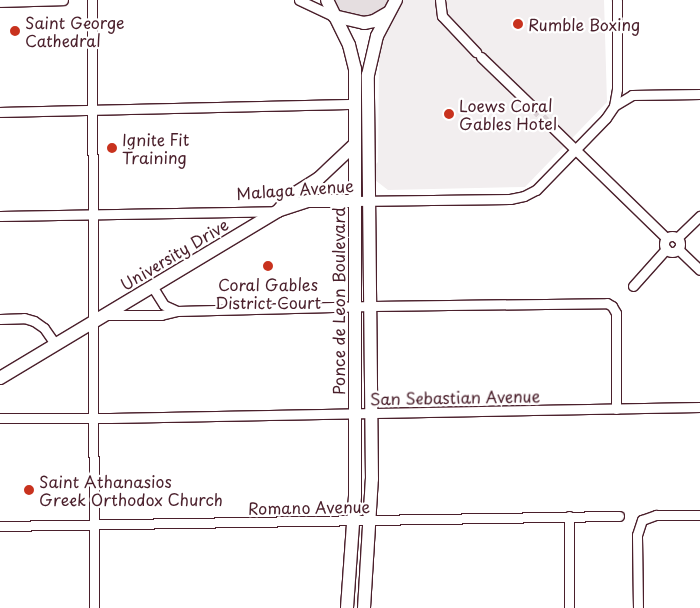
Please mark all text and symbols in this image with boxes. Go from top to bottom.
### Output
place label: Saint George Cathedral [25,12,126,50]
place label: Rumble Boxing [528,14,641,34]
marker: Rumble Boxing [512,18,524,30]
marker: Saint George Cathedral [9,25,21,37]
place label: Loews Coral Gables Hotel [459,95,558,133]
marker: Loews Coral Gables Hotel [443,108,455,120]
place label: Ignite Fit Training [122,129,191,167]
marker: Ignite Fit Training [106,142,118,154]
street label: Malaga Avenue [235,175,355,203]
street label: Ponce de Leon Boulevard [328,206,348,396]
street label: University Drive [116,214,232,294]
marker: Coral Gables District Court [262,260,274,272]
place label: Coral Gables District Court [215,274,321,312]
street label: San Sebastian Avenue [371,386,539,408]
place label: Saint Athanasios Greek Orthodox Church [39,471,225,509]
marker: Saint Athanasios Greek Orthodox Church [23,484,35,496]
street label: Romano Avenue [248,496,370,518]

